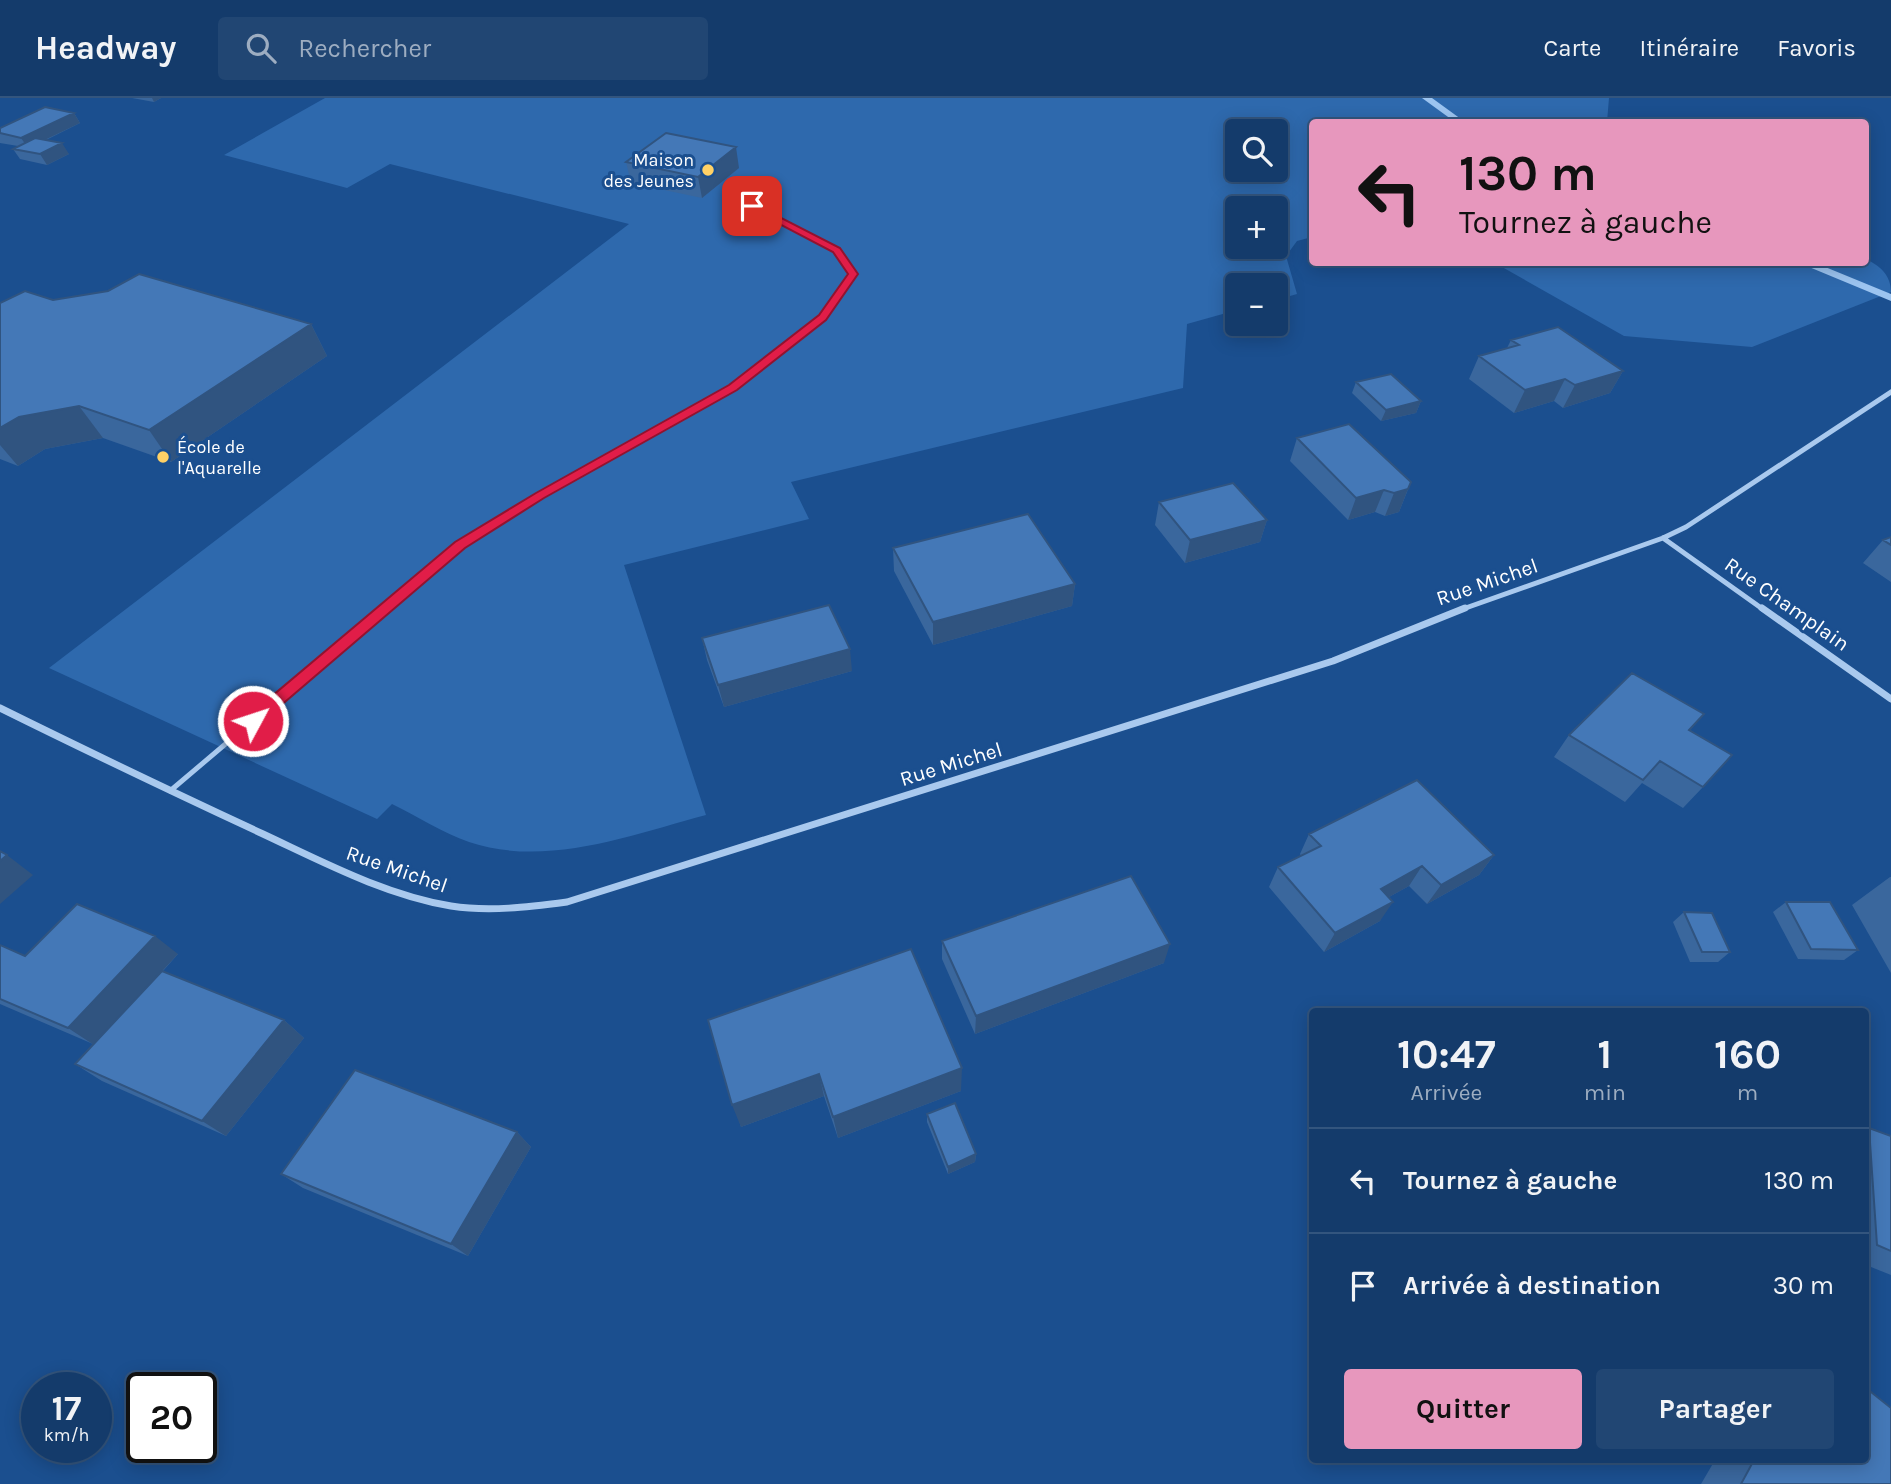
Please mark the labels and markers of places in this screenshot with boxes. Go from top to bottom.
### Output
place label: Maison des Jeunes [603,149,694,192]
marker: Maison des Jeunes [700,162,716,178]
pin [722,176,782,236]
place label: École de l'Aquarelle [177,435,261,479]
marker: École de l'Aquarelle [155,449,171,465]

